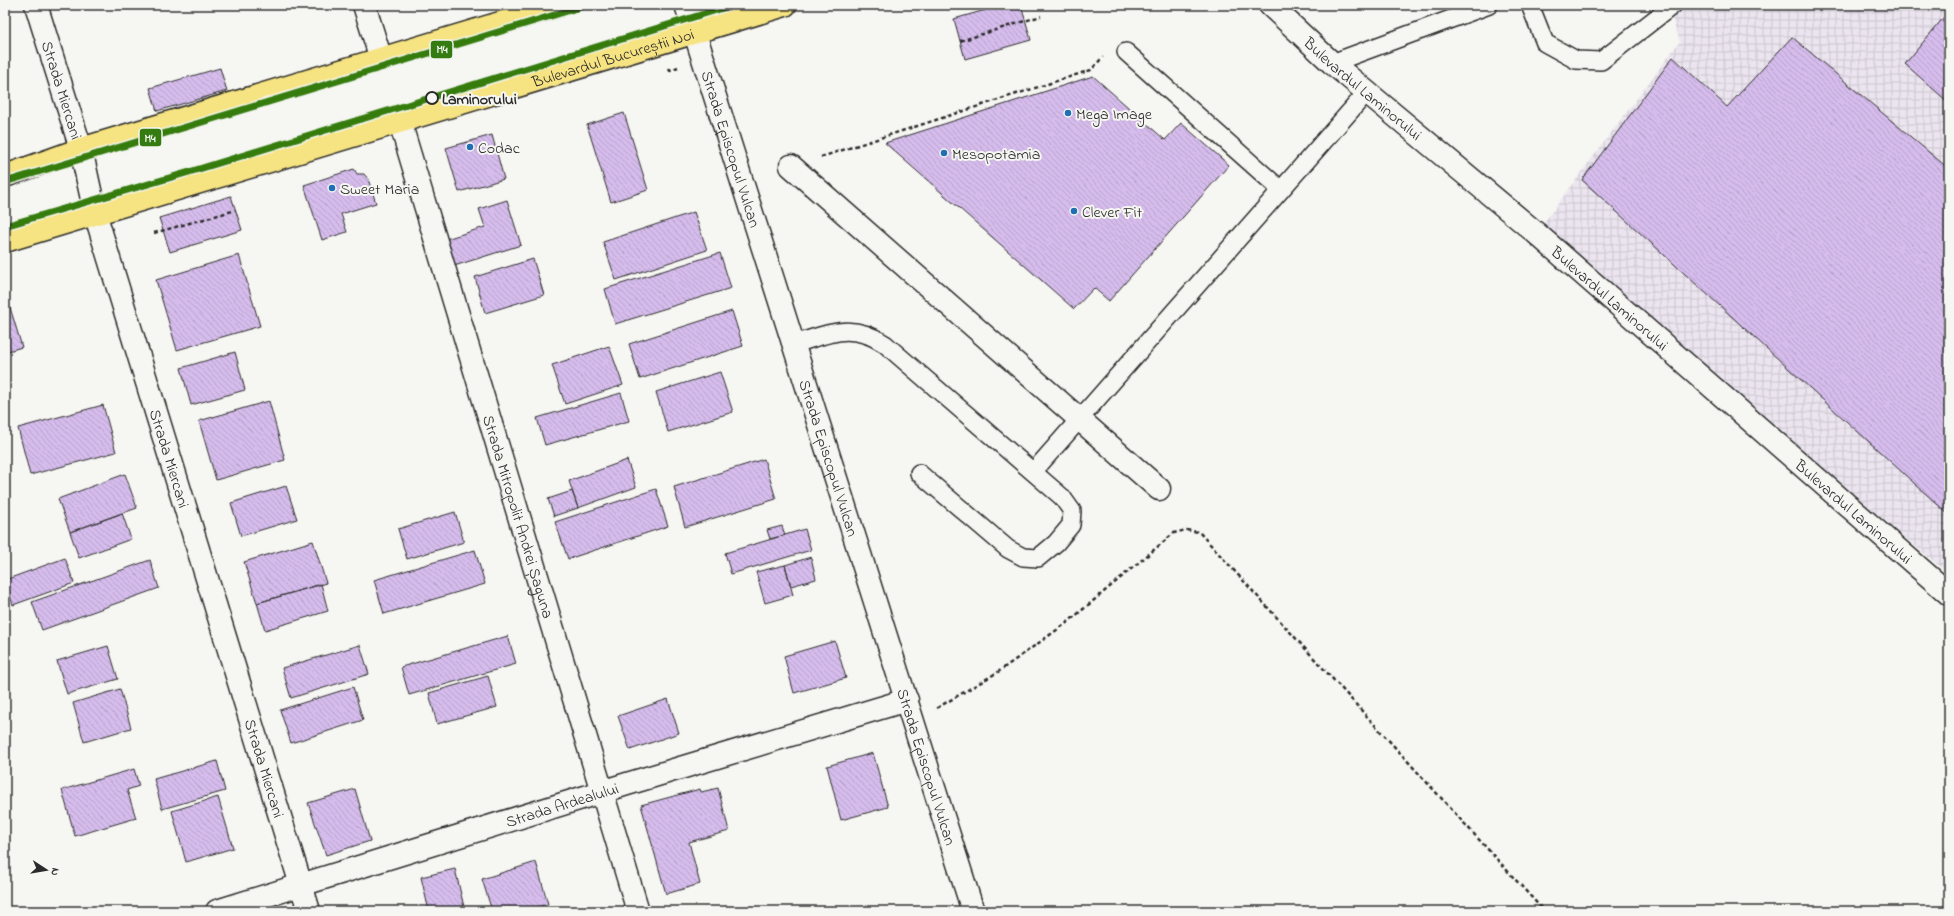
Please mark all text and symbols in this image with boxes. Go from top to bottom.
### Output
street label: Bulevardul Bucureștii Noi [529,23,697,95]
street label: Bulevardul Laminorului [1296,31,1427,147]
street label: Strada Miercani [34,38,87,143]
line badge: M4 [430,40,453,59]
text: M4 [436,42,448,58]
street label: Strada Episcopul Vulcan [694,68,766,231]
place label: Laminorului [442,88,517,112]
marker: Laminorului [425,91,439,105]
place label: Mega Image [1076,103,1153,127]
marker: Mega Image [1063,108,1073,118]
line badge: M4 [139,128,162,147]
text: M4 [144,131,156,147]
place label: Codac [478,137,521,161]
marker: Codac [465,142,475,152]
place label: Mesopotamia [952,143,1040,167]
marker: Mesopotamia [939,148,949,158]
place label: Sweet Maria [340,178,419,202]
marker: Sweet Maria [327,183,337,193]
place label: Clever Fit [1082,201,1143,225]
marker: Clever Fit [1069,206,1079,216]
street label: Bulevardul Laminorului [1544,241,1673,358]
street label: Strada Episcopul Vulcan [791,377,864,540]
street label: Strada Miercani [142,407,195,511]
street label: Strada Mitropolit Andrei Șaguna [475,412,559,622]
street label: Bulevardul Laminorului [1788,454,1917,571]
street label: Strada Episcopul Vulcan [889,686,962,849]
street label: Strada Miercani [237,716,290,821]
street label: Strada Ardealului [503,777,622,835]
north arrow [26,850,66,890]
text: N [46,867,63,877]

